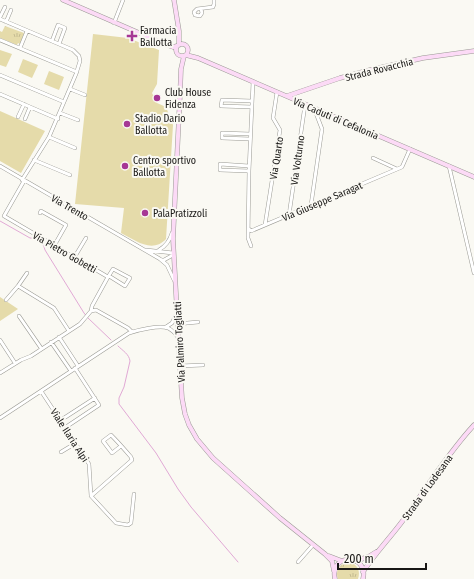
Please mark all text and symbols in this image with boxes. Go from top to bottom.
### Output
place label: Farmacia Ballotta [140,25,177,49]
marker: Farmacia Ballotta [127,31,137,41]
street label: Strada Rovacchia [344,56,415,84]
place label: Club House Fidenza [165,87,211,111]
marker: Club House Fidenza [152,93,162,103]
street label: Via Caduti di Cefalonia [291,95,380,142]
place label: Stadio Dario Ballotta [135,113,185,137]
marker: Stadio Dario Ballotta [122,119,132,129]
street label: Via Volturno [289,134,307,186]
street label: Via Quarto [268,136,286,180]
place label: Centro sportivo Ballotta [133,155,196,179]
marker: Centro sportivo Ballotta [120,161,130,171]
street label: Via Giuseppe Saragat [280,179,365,224]
street label: Via Trento [49,192,90,223]
marker: PalaPratizzoli [140,208,150,218]
place label: PalaPratizzoli [153,208,207,220]
street label: Via Pietro Gobetti [30,230,99,276]
street label: Via Palmiro Togliatti [172,301,188,383]
street label: Viale Ilaria Alpi [47,407,91,465]
street label: Strada di Lodesana [400,452,456,523]
scale bar [338,545,426,571]
text: 200 m [344,552,374,566]

